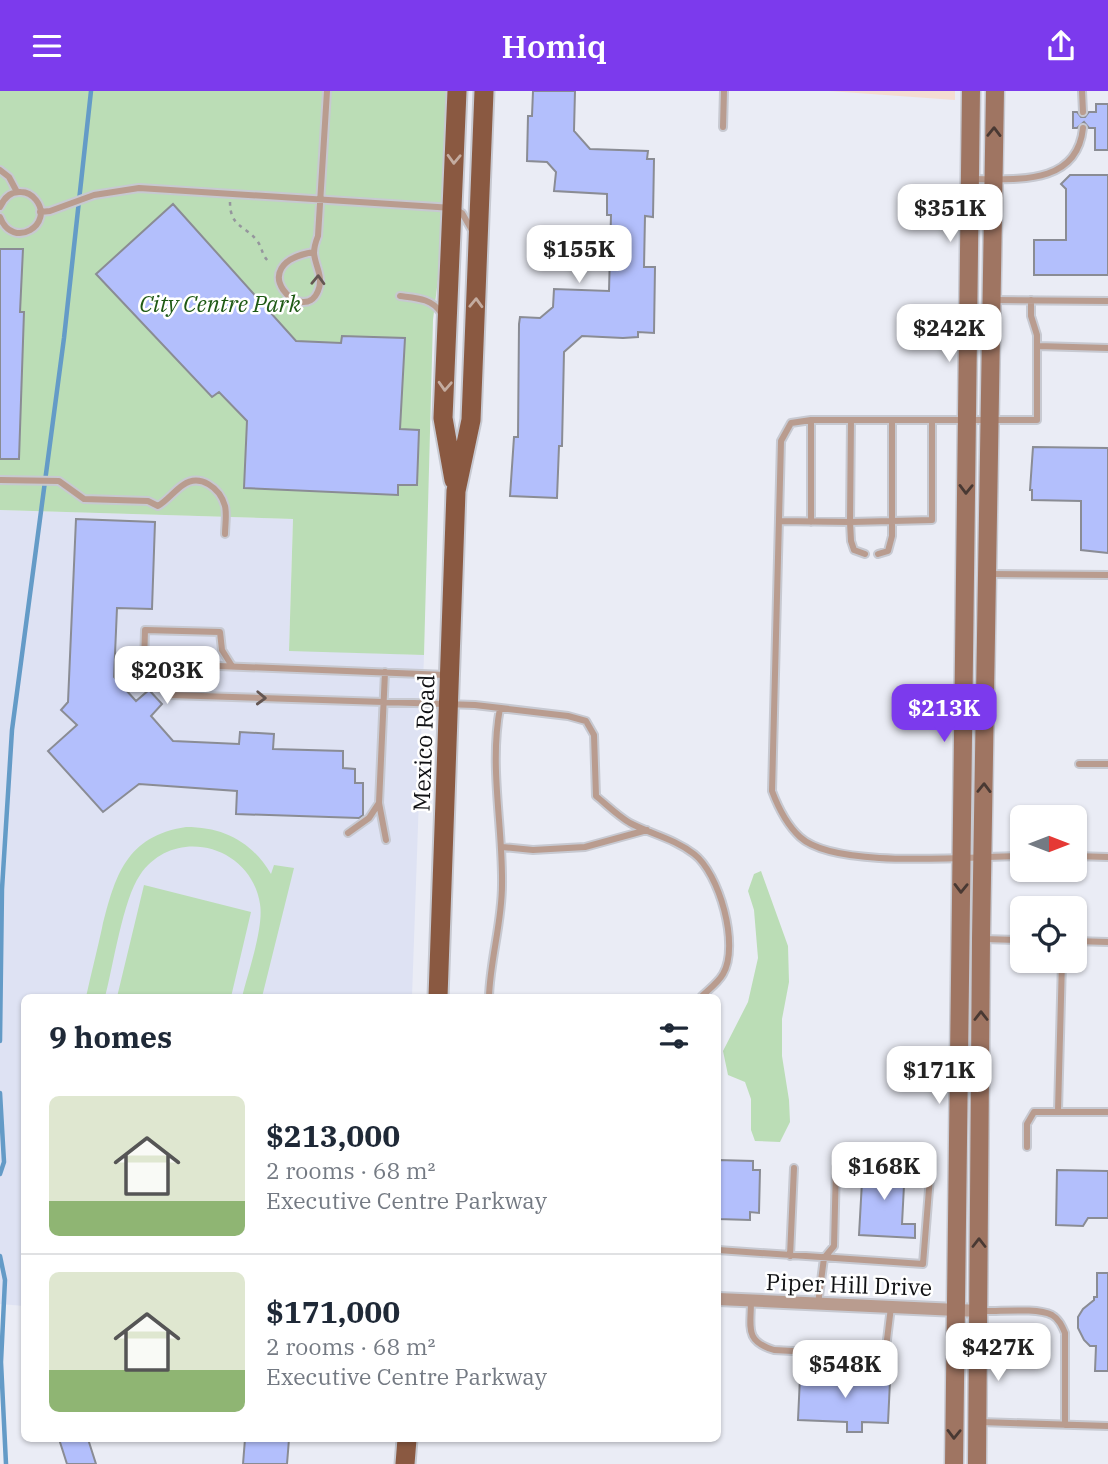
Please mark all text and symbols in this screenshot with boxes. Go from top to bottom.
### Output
text: Homiq [501,25,607,67]
icon: menu [28,27,66,65]
icon: share [1042,27,1080,65]
one-way arrow [986,126,1002,136]
one-way arrow [447,154,462,165]
pin: $351K [901,185,999,244]
text: $351K [914,192,986,222]
pin: $155K [530,225,628,285]
text: $155K [543,233,615,263]
one-way arrow [311,274,326,285]
park label: City Centre Park [139,288,302,318]
one-way arrow [468,297,483,308]
pin: $242K [900,305,998,364]
text: $242K [913,312,985,342]
one-way arrow [437,381,452,392]
one-way arrow [959,484,974,495]
pin: $203K [118,647,216,706]
text: $203K [131,654,203,684]
street label: Mexico Road [406,674,440,812]
pin: $213K [895,685,993,744]
one-way arrow [256,690,267,705]
text: $213K [908,692,980,722]
one-way arrow [976,782,991,793]
north arrow [1010,805,1087,882]
map controls [1010,805,1087,973]
one-way arrow [953,883,969,894]
button: locate [1010,896,1087,973]
one-way arrow [973,1010,989,1020]
text: 9 homes [49,1017,172,1056]
icon: filters [655,1017,693,1055]
pin: $171K [890,1047,988,1106]
text: $171K [903,1054,975,1084]
text: $213,000 [266,1116,400,1155]
icon: home [105,1124,189,1208]
pin: $168K [835,1143,933,1202]
text: $168K [848,1150,920,1180]
text: 2 rooms · 68 m² [266,1155,436,1185]
text: Executive Centre Parkway [266,1185,547,1215]
one-way arrow [971,1237,987,1248]
street label: Piper Hill Drive [765,1266,933,1302]
text: $171,000 [266,1292,400,1331]
icon: home [105,1300,189,1384]
pin: $427K [949,1323,1047,1383]
text: 2 rooms · 68 m² [266,1331,436,1361]
text: $427K [962,1331,1034,1361]
pin: $548K [796,1341,894,1400]
text: $548K [809,1348,881,1378]
text: Executive Centre Parkway [266,1361,547,1391]
one-way arrow [946,1429,962,1440]

